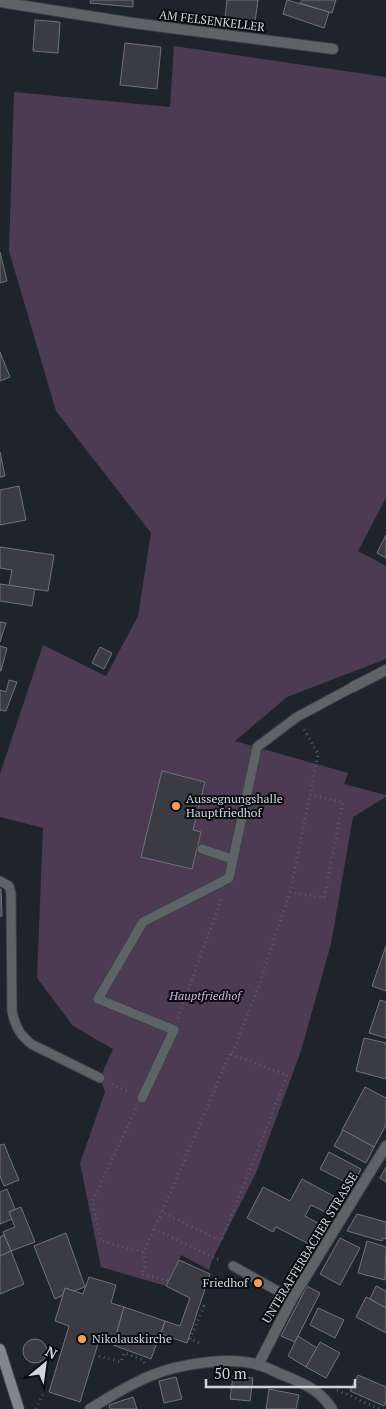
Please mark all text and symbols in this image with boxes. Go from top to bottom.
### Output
street label: AM FELSENKELLER [158,7,266,34]
place label: Aussegnungshalle Hauptfriedhof [186,791,283,820]
marker: Aussegnungshalle Hauptfriedhof [170,800,182,812]
park label: Hauptfriedhof [168,988,243,1003]
street label: UNTERAFFERBACHER STRASSE [259,1170,361,1326]
place label: Friedhof [203,1275,249,1290]
marker: Friedhof [252,1277,264,1289]
place label: Nikolauskirche [92,1331,172,1346]
marker: Nikolauskirche [76,1333,88,1345]
north arrow [20,1339,70,1389]
text: N [42,1341,61,1363]
scale bar [206,1356,355,1388]
text: 50 m [214,1363,247,1383]

